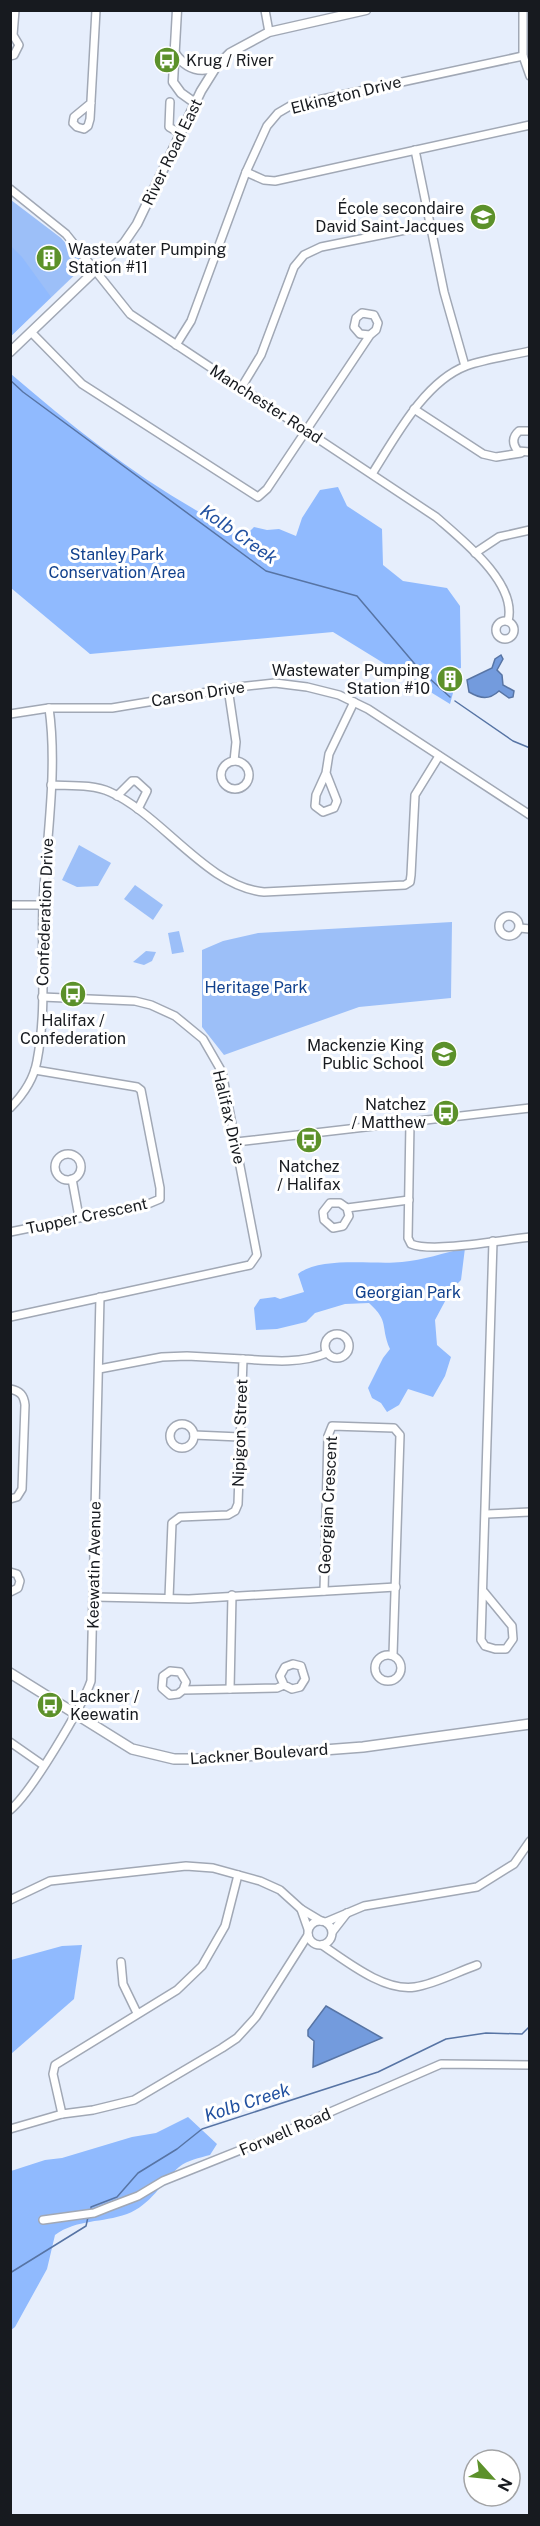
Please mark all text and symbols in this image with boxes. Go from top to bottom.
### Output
bus stop icon: Krug / River [152,45,182,75]
place label: Krug / River [186,51,274,70]
street label: Elkington Drive [289,72,403,118]
street label: River Road East [138,96,206,208]
place label: École secondaire David Saint-Jacques [315,198,464,236]
school or university icon: École secondaire David Saint-Jacques [468,202,498,232]
place label: Wastewater Pumping Station #11 [68,240,226,277]
building icon: Wastewater Pumping Station #11 [34,243,64,273]
street label: Manchester Road [206,361,326,447]
water label: Kolb Creek [197,500,282,568]
park label: Stanley Park Conservation Area [49,545,185,582]
place label: Wastewater Pumping Station #10 [272,661,430,698]
building icon: Wastewater Pumping Station #10 [435,664,465,694]
street label: Carson Drive [150,677,246,711]
street label: Confederation Drive [33,838,57,986]
park label: Heritage Park [204,978,308,997]
bus stop icon: Halifax / Confederation [58,979,88,1009]
place label: Halifax / Confederation [20,1011,126,1048]
place label: Mackenzie King Public School [307,1036,424,1073]
school or university icon: Mackenzie King Public School [429,1039,459,1069]
street label: Halifax Drive [209,1068,249,1166]
place label: Natchez / Matthew [352,1095,427,1132]
bus stop icon: Natchez / Matthew [431,1098,461,1128]
bus stop icon: Natchez / Halifax [294,1125,324,1155]
place label: Natchez / Halifax [277,1157,341,1194]
street label: Tupper Crescent [25,1194,149,1238]
park label: Georgian Park [355,1283,461,1302]
street label: Nipigon Street [229,1379,251,1487]
street label: Georgian Crescent [315,1435,341,1575]
street label: Keewatin Avenue [83,1501,105,1629]
place label: Lackner / Keewatin [70,1687,140,1724]
bus stop icon: Lackner / Keewatin [35,1690,65,1720]
street label: Lackner Boulevard [189,1740,329,1768]
water label: Kolb Creek [201,2078,293,2126]
street label: Forwell Road [236,2104,334,2160]
north arrow [462,2448,522,2508]
text: N [494,2475,516,2494]

